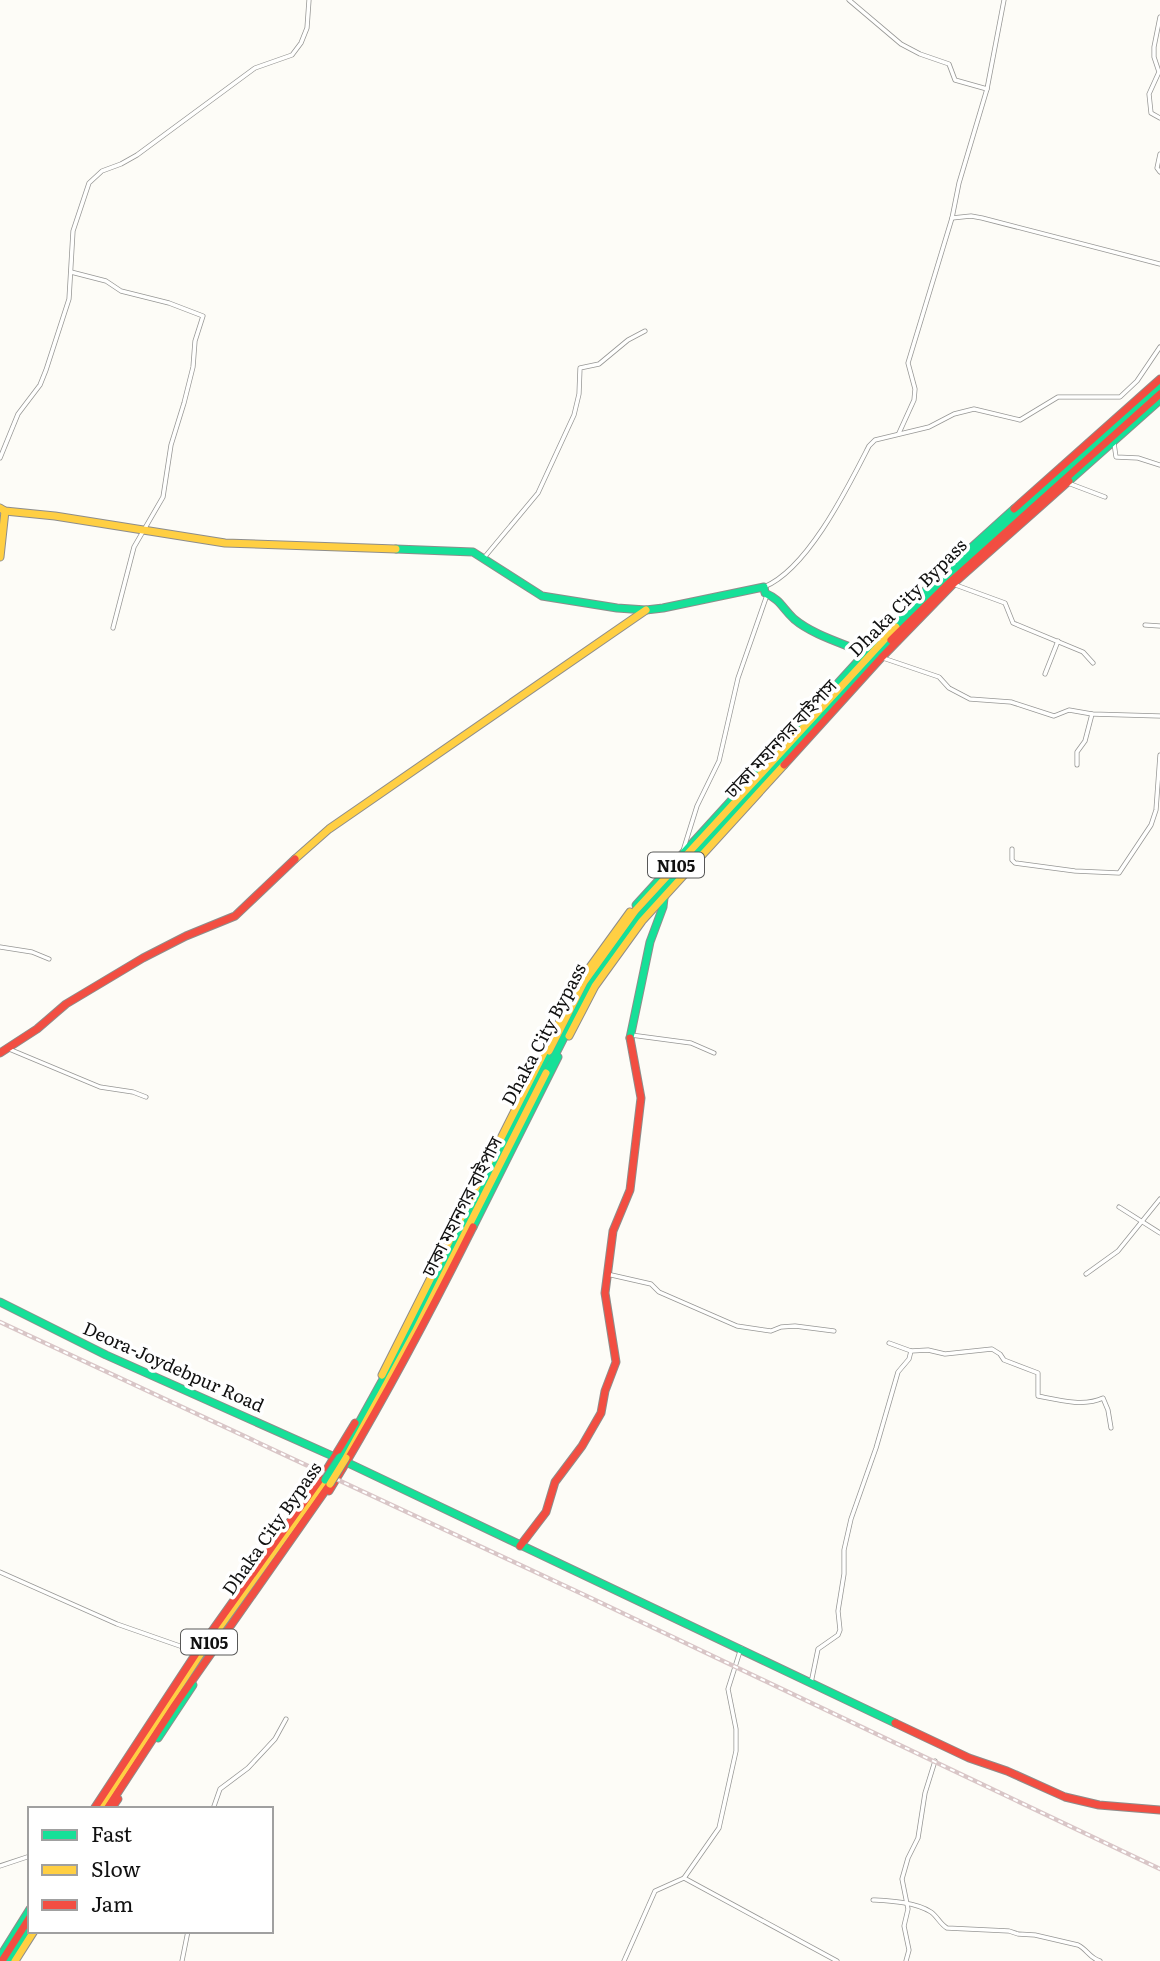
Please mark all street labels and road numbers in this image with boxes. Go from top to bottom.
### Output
street label: Dhaka City Bypass [842,532,972,662]
street label: ঢাকা মহানগর বাইপাস [717,672,843,804]
road number: N105 [648,852,704,878]
street label: Dhaka City Bypass [494,958,592,1110]
street label: ঢাকা মহানগর বাইপাস [414,1131,508,1282]
street label: Deora-Joydebpur Road [79,1314,269,1418]
street label: Dhaka City Bypass [215,1456,327,1600]
road number: N105 [181,1630,237,1654]

